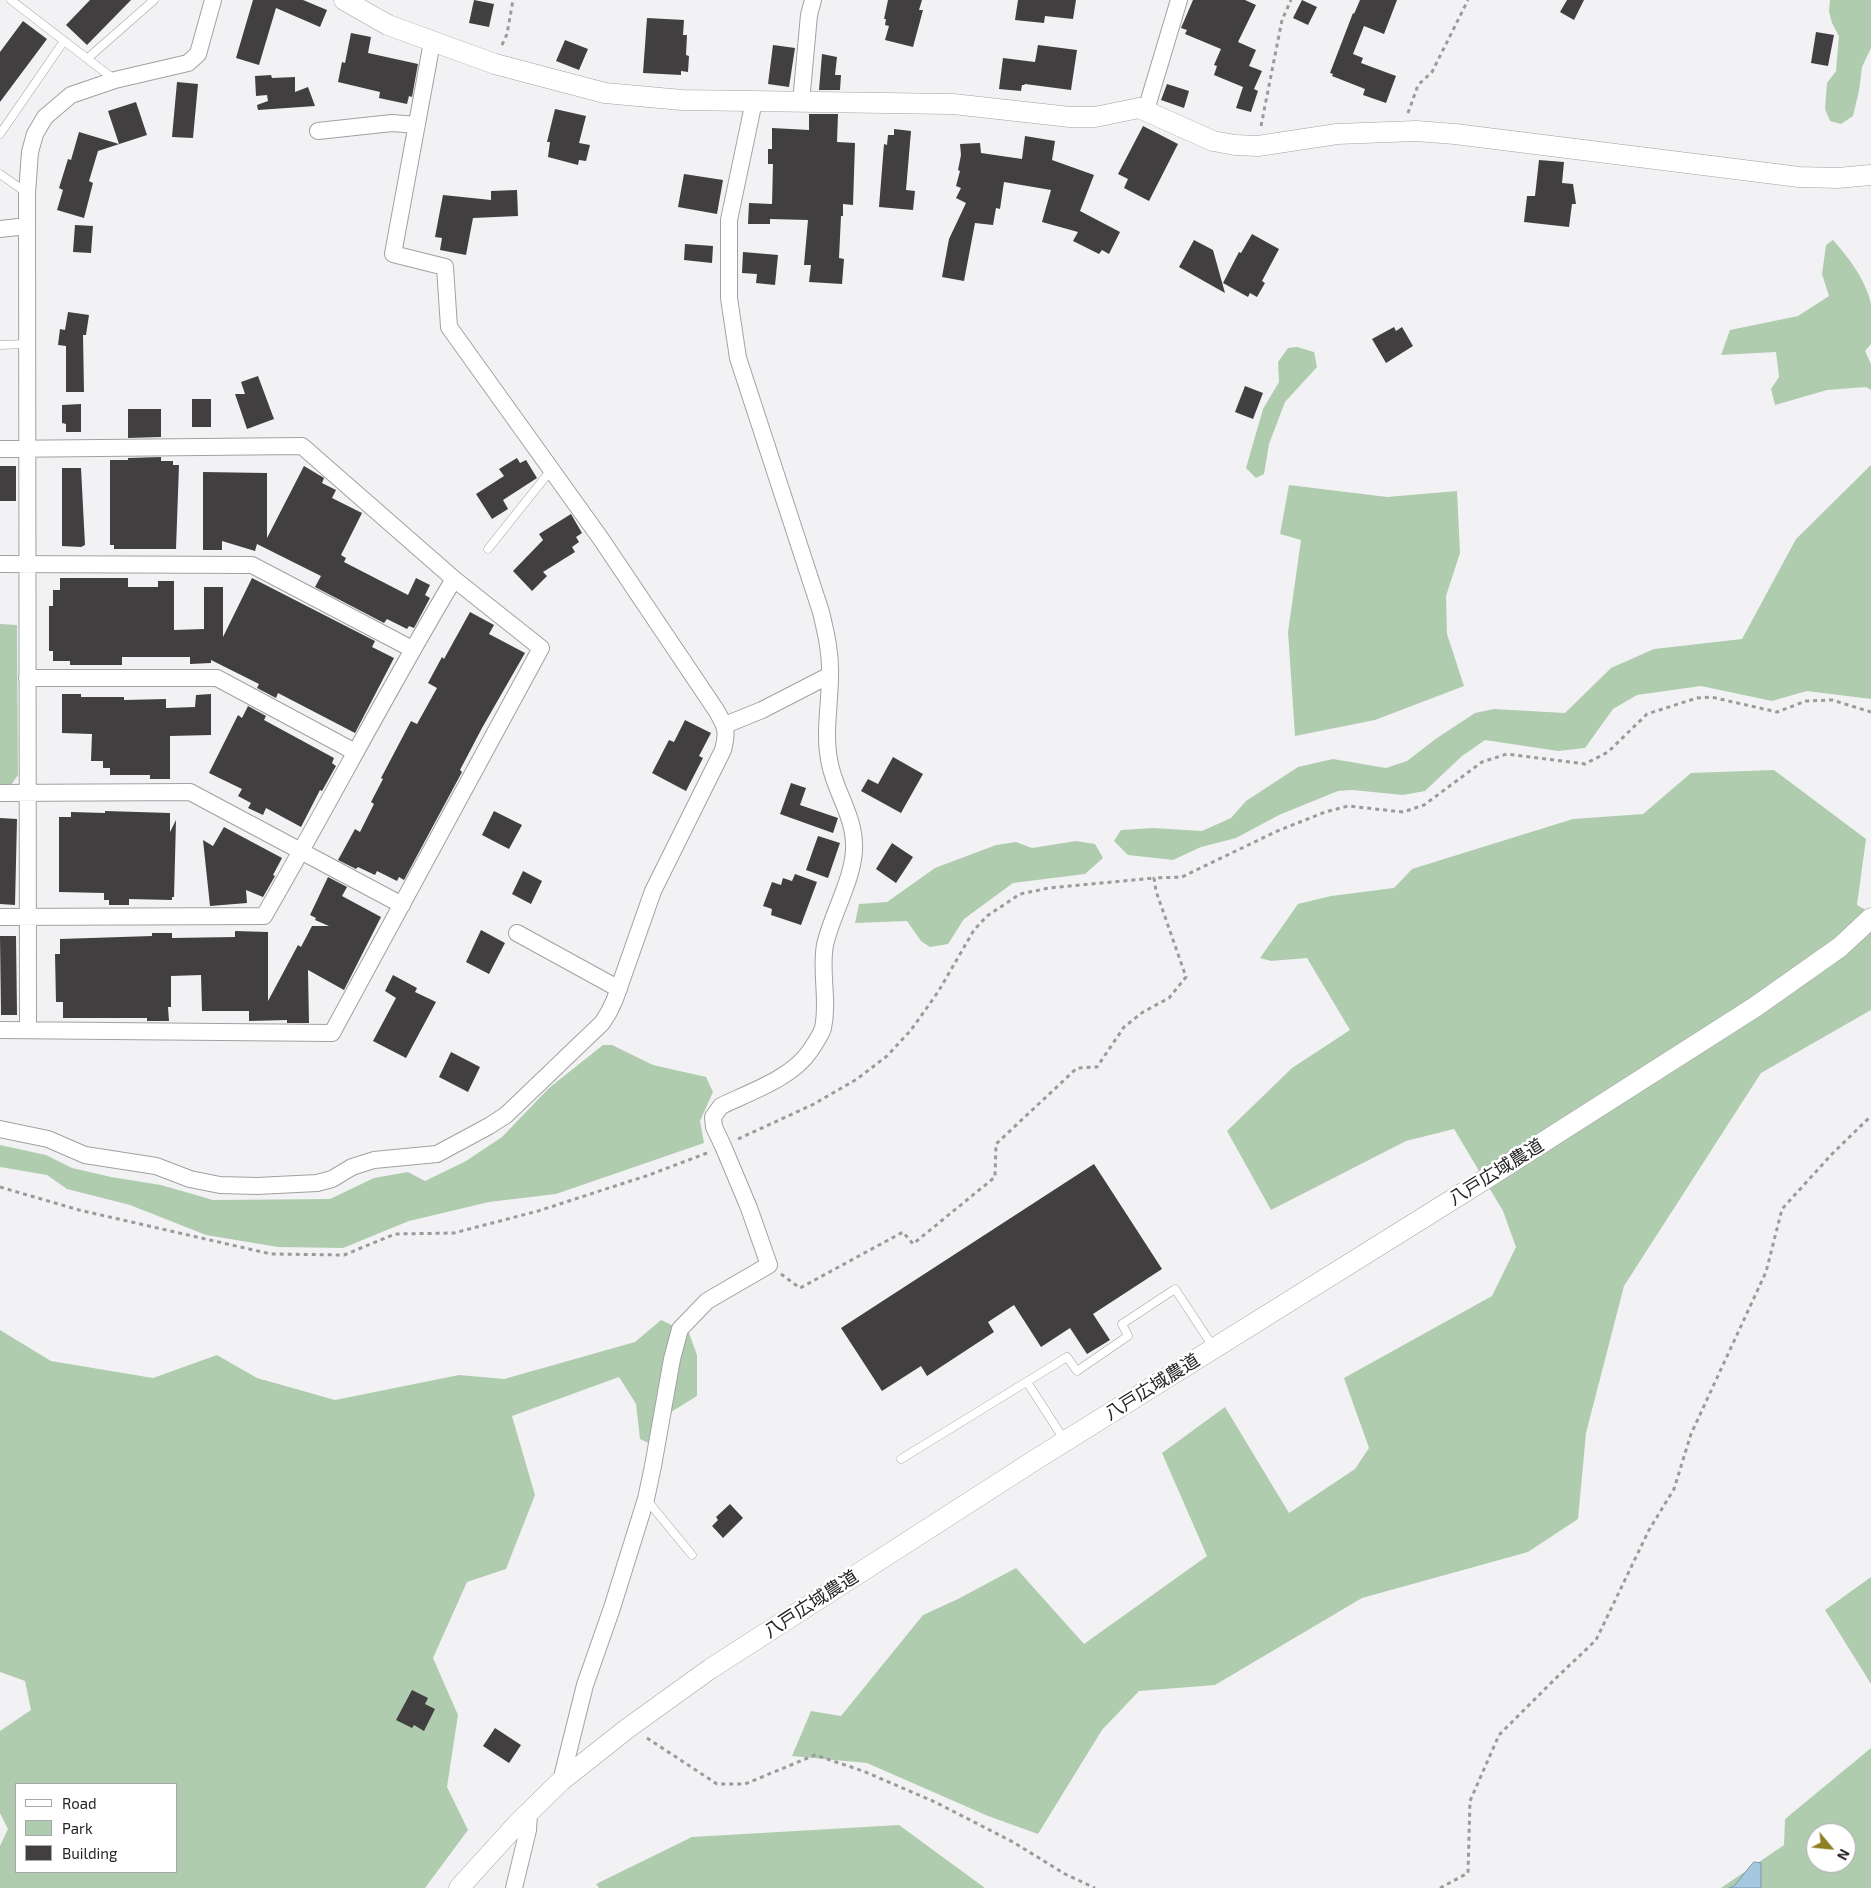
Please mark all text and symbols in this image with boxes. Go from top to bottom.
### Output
street label: 八戸広域農道 [1444,1134,1548,1210]
street label: 八戸広域農道 [1100,1349,1204,1425]
street label: 八戸広域農道 [760,1566,862,1642]
legend [15,1783,178,1873]
text: Road [62,1794,97,1812]
text: Park [62,1819,93,1837]
north arrow [1806,1823,1856,1873]
text: Building [62,1844,117,1862]
text: N [1834,1846,1854,1863]

